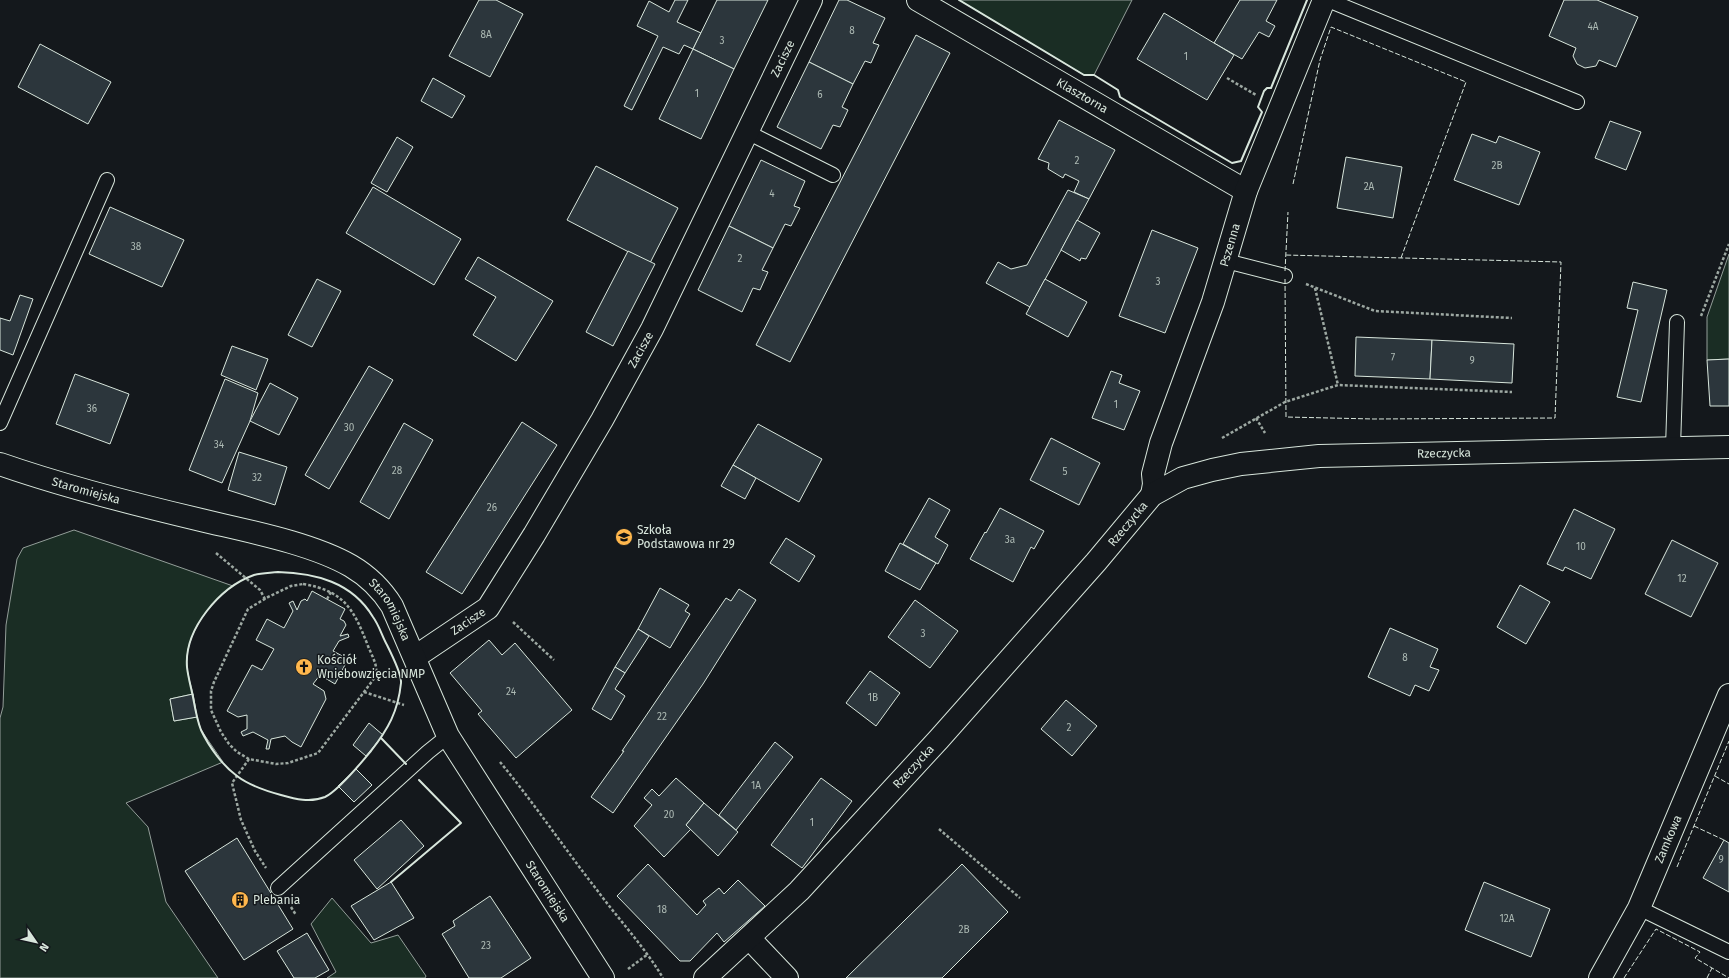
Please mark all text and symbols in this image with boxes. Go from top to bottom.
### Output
house number: 4A [1587,21,1599,33]
house number: 8 [849,25,855,37]
house number: 8A [480,29,492,41]
house number: 3 [720,35,725,47]
street label: Zacisze [768,38,798,79]
house number: 1 [1184,51,1188,63]
street label: Klasztorna [1054,75,1110,116]
house number: 1 [695,88,699,100]
house number: 6 [817,89,823,101]
house number: 2 [1075,155,1080,167]
house number: 2B [1491,160,1503,172]
house number: 2A [1364,181,1375,193]
house number: 4 [769,188,775,200]
street label: Pszenna [1217,222,1243,268]
house number: 38 [131,241,142,253]
house number: 2 [738,253,743,265]
house number: 3 [1156,276,1161,288]
street label: Zacisze [625,329,656,370]
house number: 7 [1391,352,1396,364]
house number: 9 [1469,355,1475,367]
house number: 1 [1114,399,1118,411]
house number: 36 [87,403,97,415]
house number: 30 [344,422,355,434]
house number: 34 [214,439,225,451]
street label: Rzeczycka [1417,446,1471,461]
house number: 28 [392,465,403,477]
house number: 5 [1062,466,1068,478]
house number: 32 [252,472,262,484]
street label: Staromiejska [50,474,122,507]
street label: Rzeczycka [1105,499,1151,549]
house number: 26 [487,502,497,514]
place label: Szkoła Podstawowa nr 29 [637,523,735,551]
school or university icon: Szkoła Podstawowa nr 29 [614,527,634,547]
house number: 3a [1005,534,1015,546]
house number: 10 [1576,541,1586,553]
house number: 12 [1677,573,1687,585]
street label: Staromiejska [366,576,413,643]
street label: Zacisze [448,605,488,638]
house number: 3 [921,628,926,640]
house number: 8 [1402,652,1408,664]
place label: Kościół Wniebowzięcia NMP [317,653,425,681]
church icon: Kościół Wniebowzięcia NMP [294,657,314,677]
house number: 24 [506,686,517,698]
house number: 1B [868,692,878,704]
house number: 22 [657,711,667,723]
house number: 2 [1067,722,1072,734]
street label: Rzeczycka [890,742,937,791]
house number: 1A [751,780,761,792]
house number: 20 [664,809,675,821]
street label: Zamkowa [1652,813,1685,865]
house number: 1 [810,817,814,829]
house number: 9 [1718,854,1724,866]
street label: Staromiejska [523,858,572,925]
building icon: Plebania [230,890,250,910]
place label: Plebania [253,893,300,907]
house number: 18 [657,904,667,916]
house number: 12A [1499,913,1515,925]
north arrow [16,922,56,962]
house number: 2B [958,924,970,936]
house number: 23 [481,940,491,952]
text: N [36,941,51,954]

